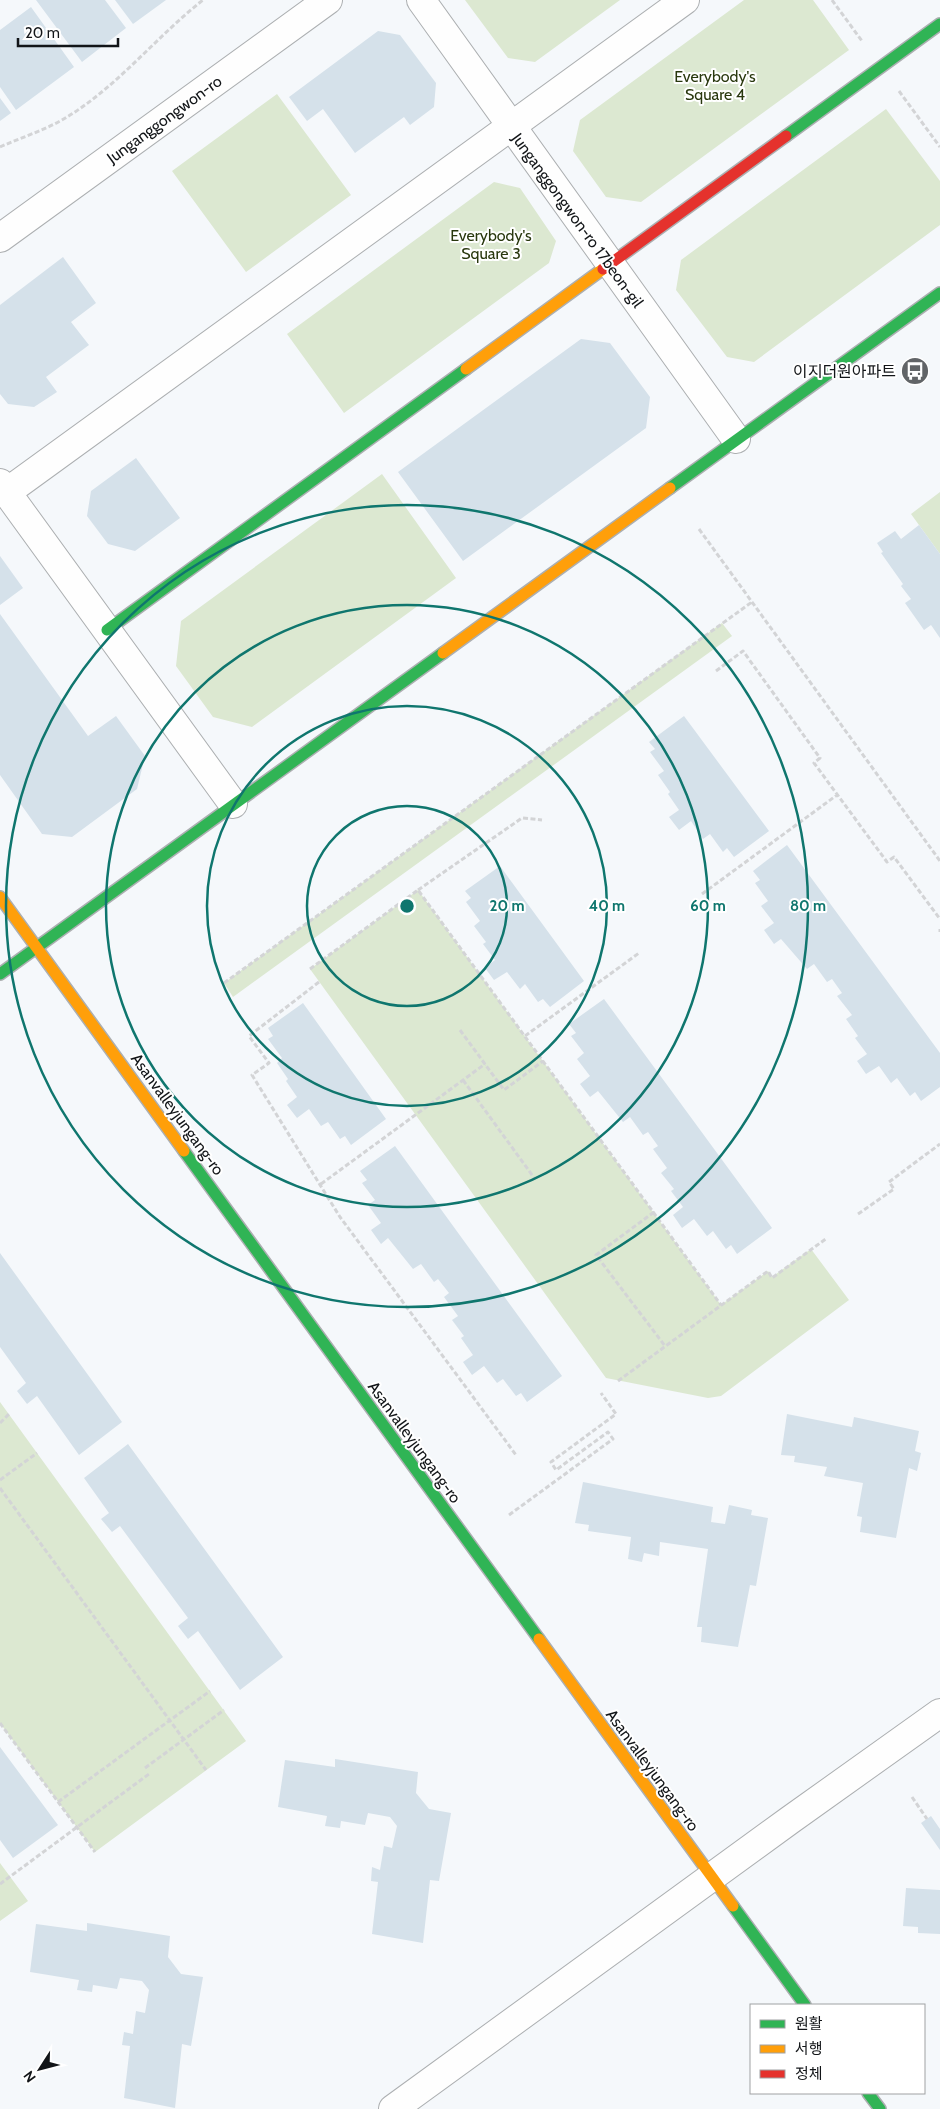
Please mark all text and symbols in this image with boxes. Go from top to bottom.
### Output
scale bar [18,15,118,47]
text: 20 m [25,24,60,42]
park label: Everybody's Square 4 [674,67,756,104]
street label: Junganggongwon-ro [102,71,226,168]
street label: Junganggongwon-ro 17beon-gil [507,129,647,311]
park label: Everybody's Square 3 [450,226,532,263]
bus stop icon: 이지더원아파트 [900,356,930,386]
place label: 이지더원아파트 [793,362,896,381]
centre of rings [398,897,416,915]
text: 20 m [490,897,524,915]
text: 40 m [589,897,625,915]
text: 60 m [690,897,726,915]
text: 80 m [790,897,826,915]
street label: Asanvalleyjungang-ro [127,1050,228,1179]
street label: Asanvalleyjungang-ro [364,1378,465,1507]
street label: Asanvalleyjungang-ro [602,1706,703,1835]
legend [750,2004,925,2094]
text: 원활 [795,2015,823,2033]
text: 서행 [795,2040,823,2058]
north arrow [15,2044,65,2094]
text: 정체 [795,2065,823,2083]
text: N [19,2067,40,2086]

